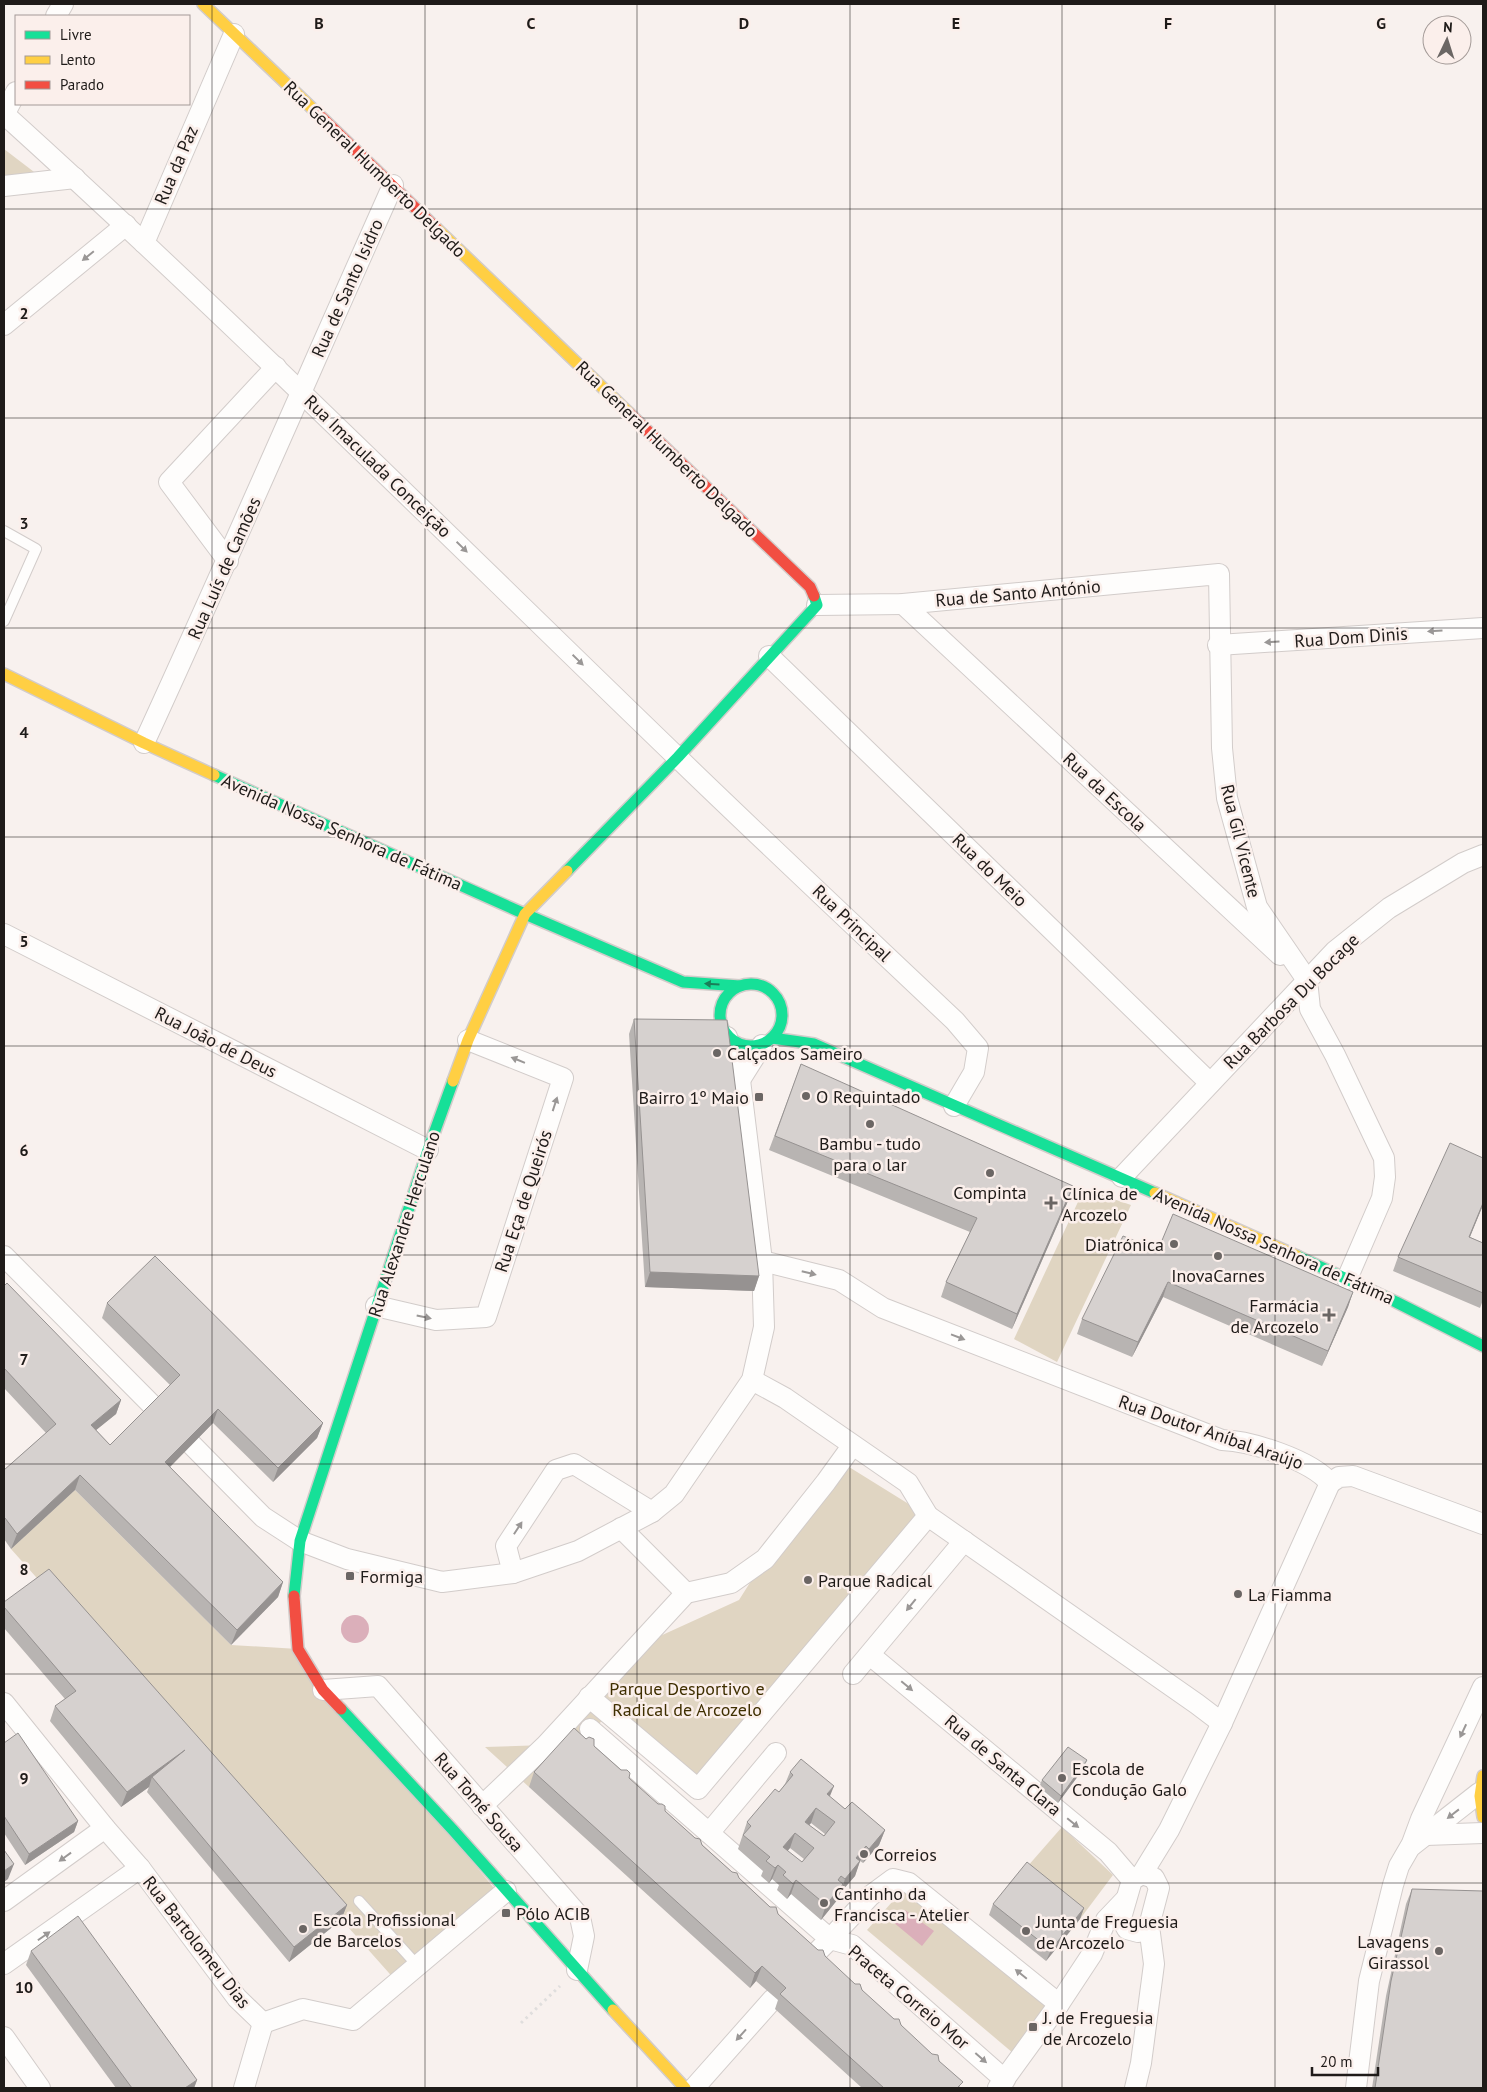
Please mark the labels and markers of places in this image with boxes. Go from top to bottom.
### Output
place label: Calçados Sameiro [727,1042,863,1065]
marker: Calçados Sameiro [711,1047,723,1059]
place label: O Requintado [816,1085,920,1108]
place label: Bairro 1º Maio [639,1086,749,1109]
marker: O Requintado [800,1090,812,1102]
marker: Bairro 1º Maio [753,1091,765,1103]
marker: Bambu - tudo para o lar [864,1118,876,1130]
place label: Bambu - tudo para o lar [819,1132,921,1176]
marker: Compinta [984,1167,996,1179]
place label: Compinta [953,1181,1027,1204]
place label: Clínica de Arcozelo [1062,1182,1138,1226]
marker: Clínica de Arcozelo [1044,1196,1058,1210]
place label: Diatrónica [1085,1233,1164,1256]
marker: Diatrónica [1168,1238,1180,1250]
marker: InovaCarnes [1212,1250,1224,1262]
place label: InovaCarnes [1171,1264,1265,1287]
place label: Farmácia de Arcozelo [1230,1294,1319,1338]
marker: Farmácia de Arcozelo [1323,1309,1335,1321]
place label: Formiga [360,1565,423,1588]
place label: Parque Radical [818,1569,933,1592]
marker: Formiga [344,1570,356,1582]
marker: Parque Radical [802,1574,814,1586]
place label: La Fiamma [1248,1583,1332,1606]
marker: La Fiamma [1232,1588,1244,1600]
place label: Escola de Condução Galo [1072,1757,1187,1801]
marker: Escola de Condução Galo [1056,1772,1068,1784]
place label: Correios [874,1843,937,1866]
marker: Correios [858,1848,870,1860]
place label: Cantinho da Francisca - Atelier [834,1882,969,1926]
marker: Cantinho da Francisca - Atelier [818,1897,830,1909]
place label: Pólo ACIB [516,1902,590,1925]
marker: Pólo ACIB [500,1907,512,1919]
place label: Escola Profissional de Barcelos [313,1908,456,1952]
place label: Junta de Freguesia de Arcozelo [1035,1910,1178,1954]
marker: Escola Profissional de Barcelos [297,1923,309,1935]
marker: Junta de Freguesia de Arcozelo [1020,1925,1032,1937]
place label: Lavagens Girassol [1357,1930,1430,1974]
marker: Lavagens Girassol [1433,1945,1445,1957]
place label: J. de Freguesia de Arcozelo [1042,2006,1153,2050]
marker: J. de Freguesia de Arcozelo [1027,2021,1039,2033]

